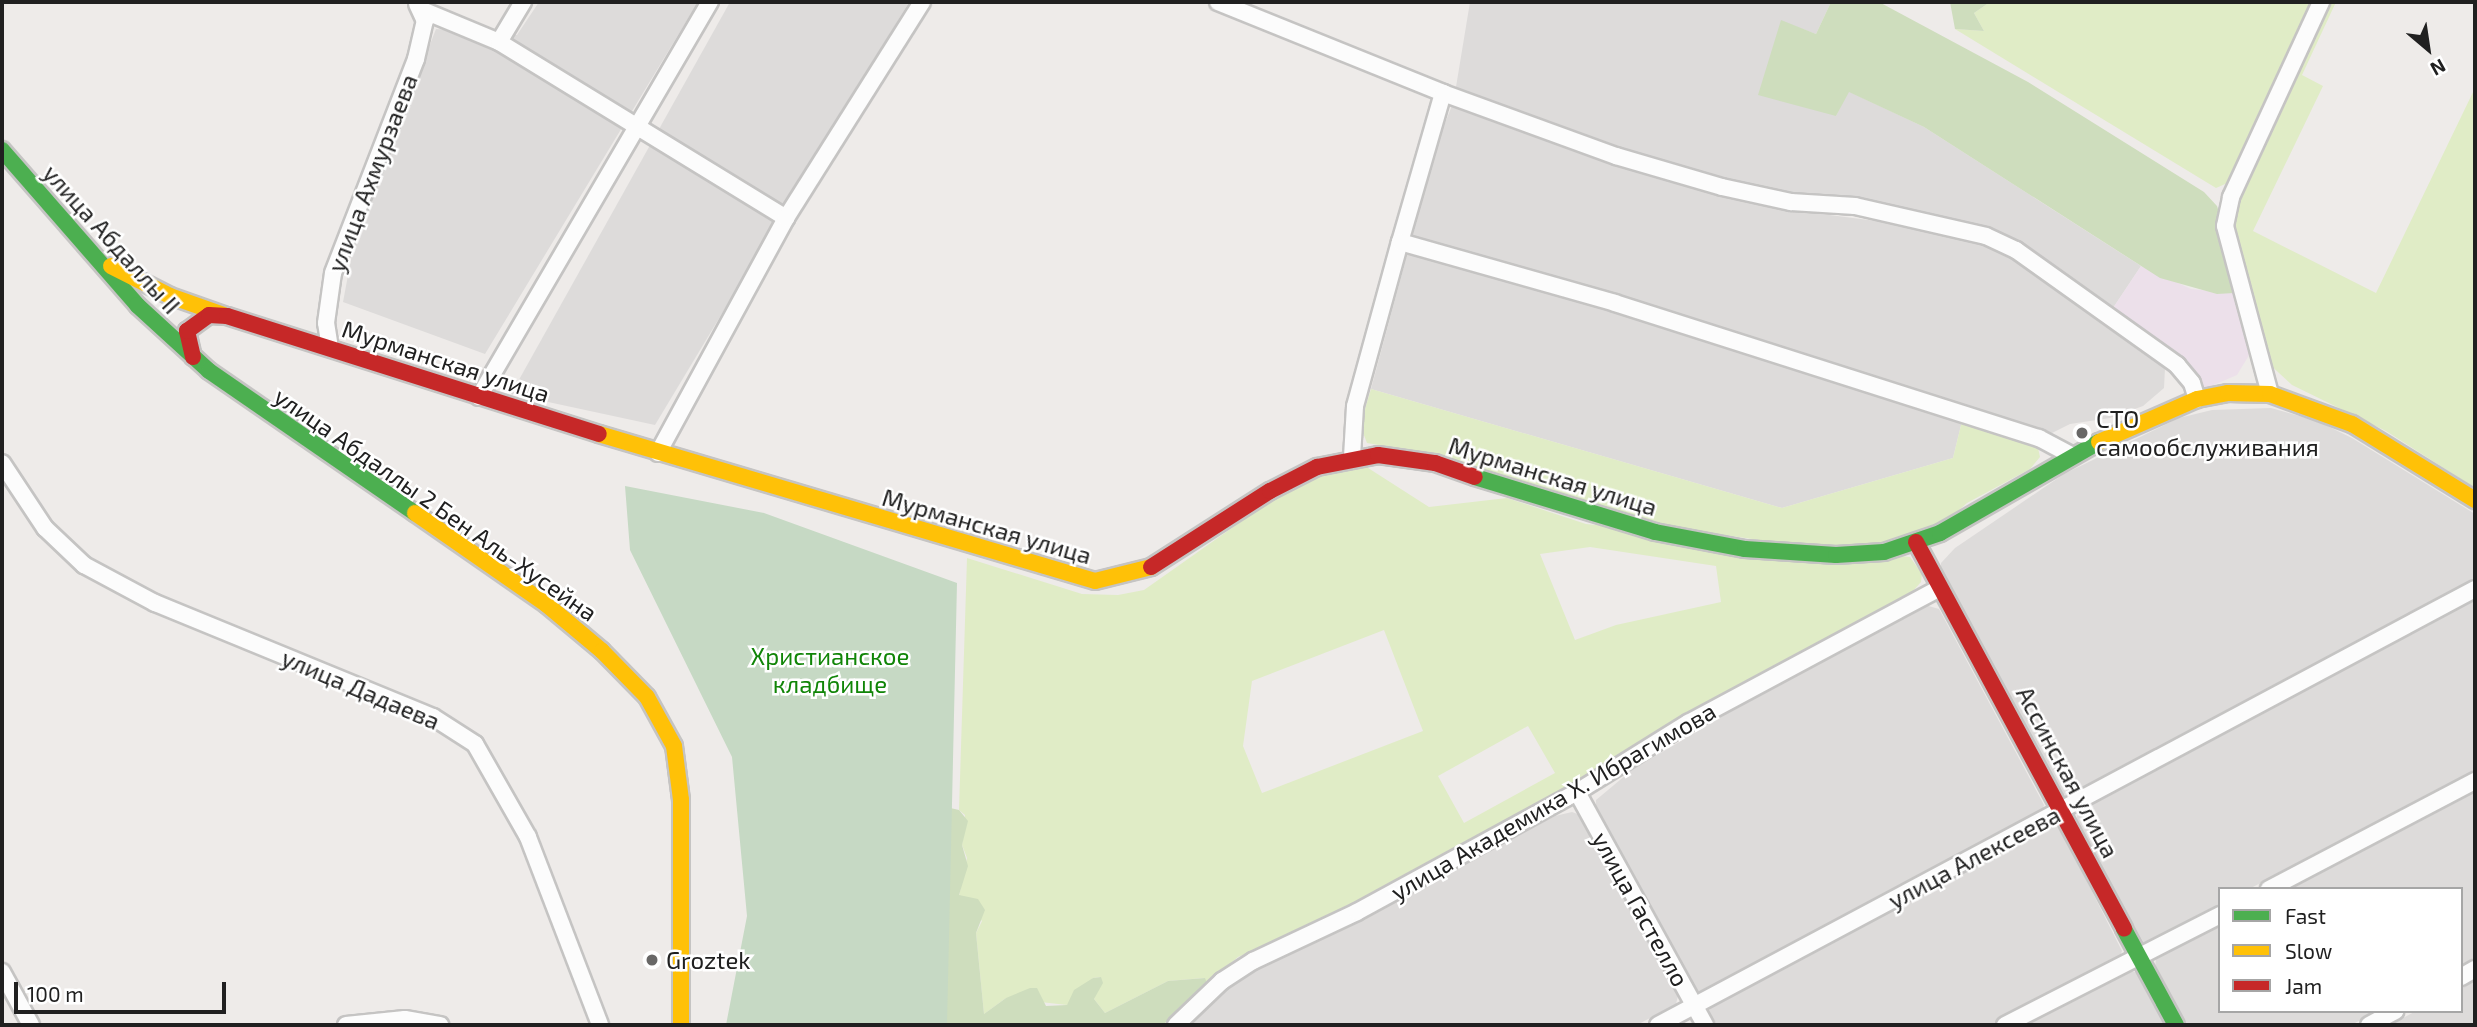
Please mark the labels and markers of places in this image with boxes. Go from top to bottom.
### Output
place label: СТО самообслуживания [2096,405,2319,461]
marker: СТО самообслуживания [2074,425,2090,441]
place label: Groztek [666,946,750,974]
marker: Groztek [644,952,660,968]

